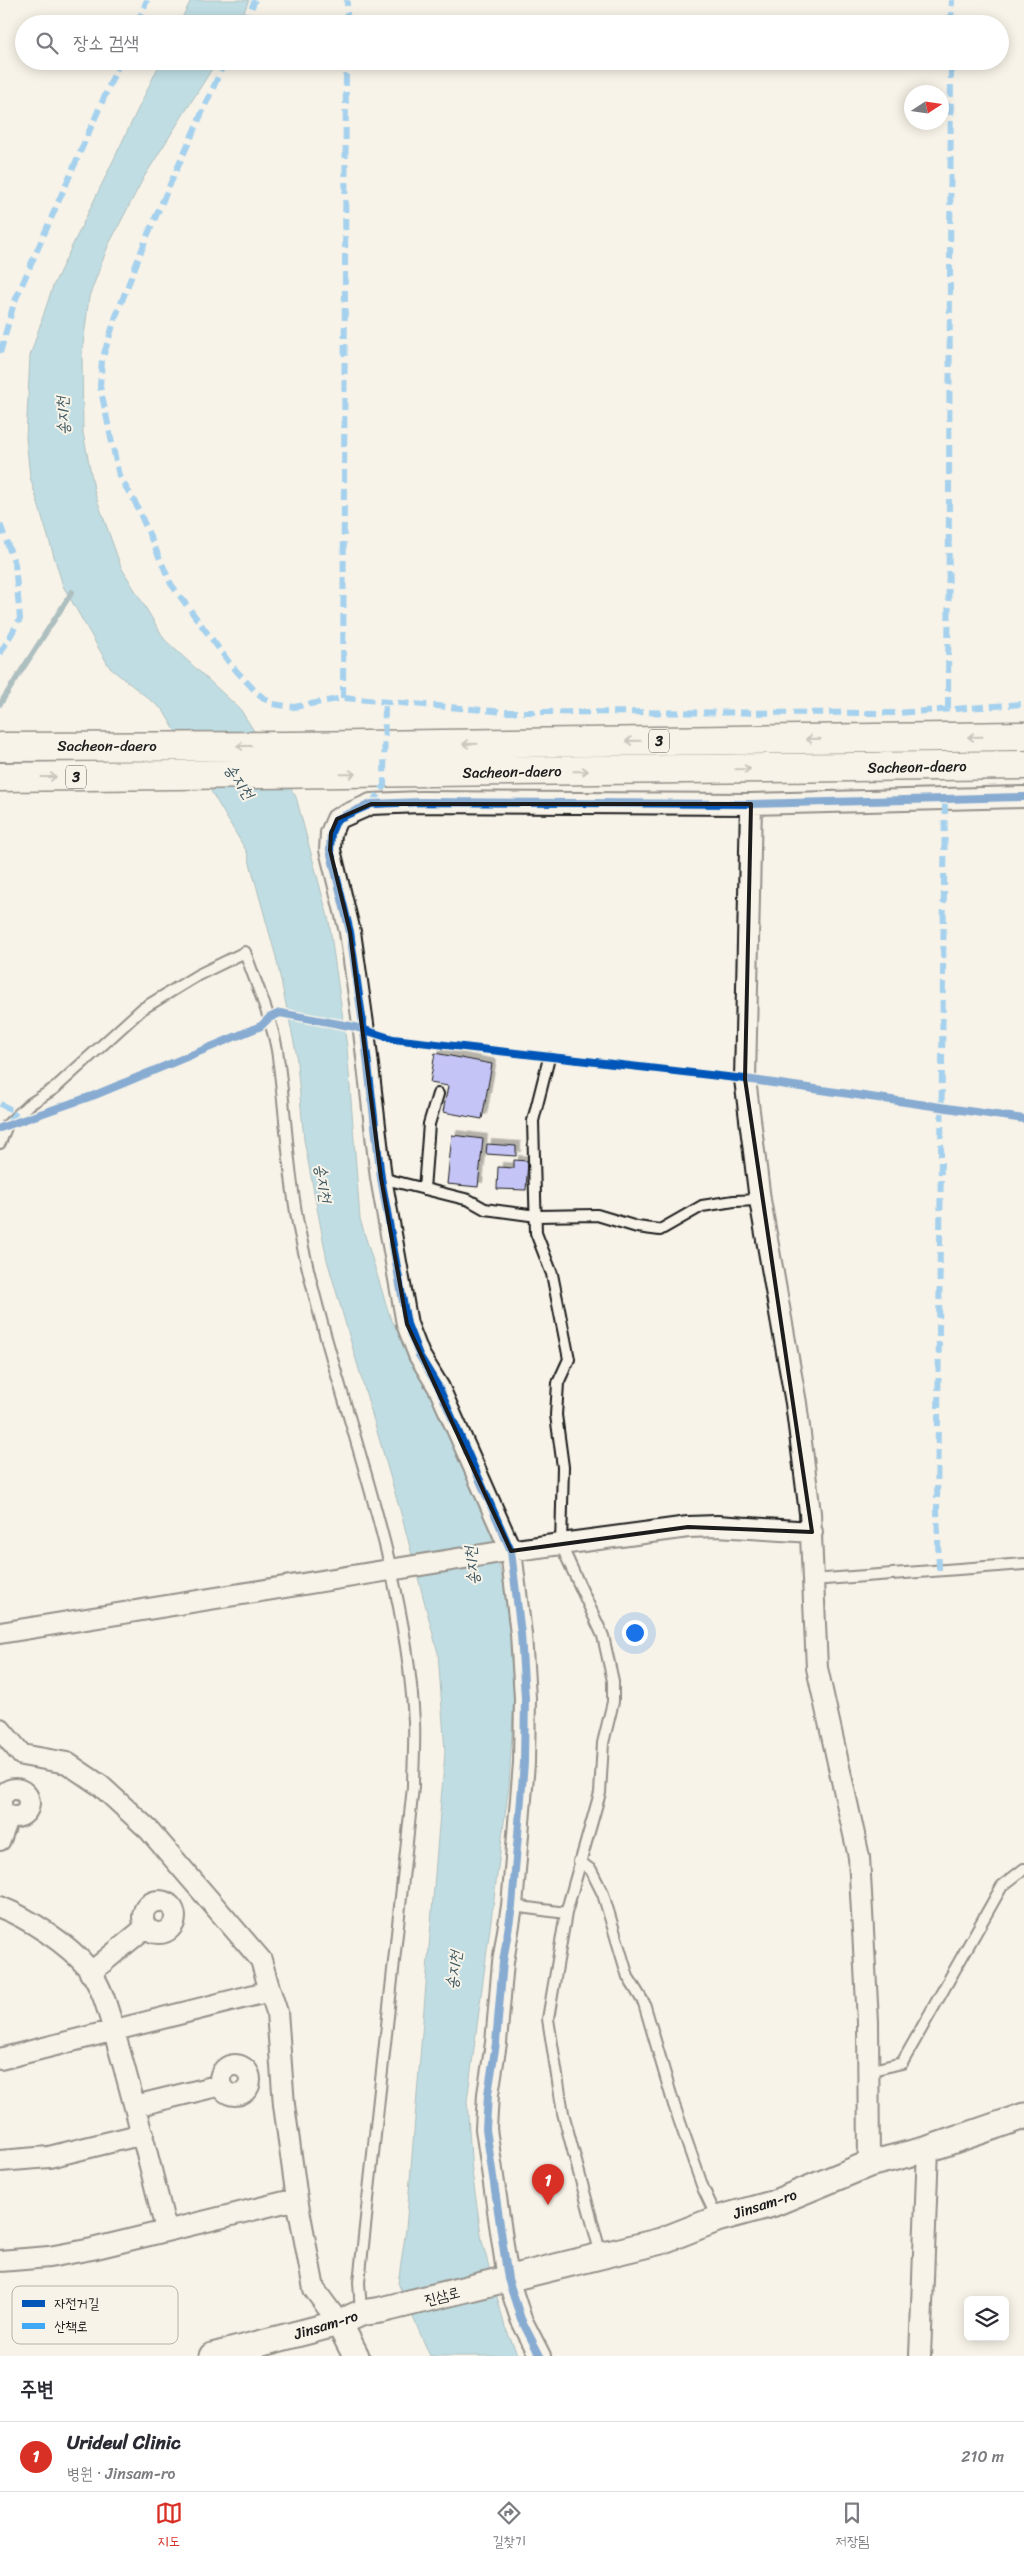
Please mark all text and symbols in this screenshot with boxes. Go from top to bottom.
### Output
search box [15,15,1009,70]
text: 장소 검색 [73,26,139,59]
icon: search [33,29,61,57]
north arrow [904,85,949,130]
water label: 송지천 [47,394,78,436]
road number: 3 [649,729,669,752]
one-way arrow [968,732,984,742]
street label: Sacheon-daero [57,733,157,759]
one-way arrow [805,734,822,744]
one-way arrow [625,737,641,746]
one-way arrow [463,739,479,748]
one-way arrow [237,741,253,751]
street label: Sacheon-daero [867,753,967,781]
water label: 송지천 [217,757,264,807]
street label: Sacheon-daero [462,758,562,786]
one-way arrow [734,764,751,774]
road number: 3 [66,766,86,789]
one-way arrow [572,766,588,776]
one-way arrow [340,769,356,779]
one-way arrow [40,772,56,782]
water label: 송지천 [306,1162,341,1206]
water label: 송지천 [455,1543,488,1586]
your location [622,1620,648,1646]
water label: 송지천 [437,1947,471,1991]
pin: 1 [532,2164,564,2205]
street label: Jinsam-ro [729,2181,801,2227]
street label: 진삼로 [421,2279,463,2313]
legend [12,2286,178,2344]
text: 자전거길 [54,2291,100,2316]
map controls [964,2296,1009,2341]
button: layers [964,2296,1009,2341]
street label: Jinsam-ro [290,2303,362,2347]
text: 산책로 [54,2314,88,2339]
text: 주변 [20,2370,54,2408]
text: Urideul Clinic [67,2426,180,2459]
text: 1 [33,2442,39,2471]
text: 210 m [961,2442,1004,2471]
text: 병원 · Jinsam-ro [67,2459,176,2488]
tab: 지도 [155,2499,183,2554]
tab: 길찾기 [492,2499,526,2554]
tab: 저장됨 [835,2499,869,2554]

